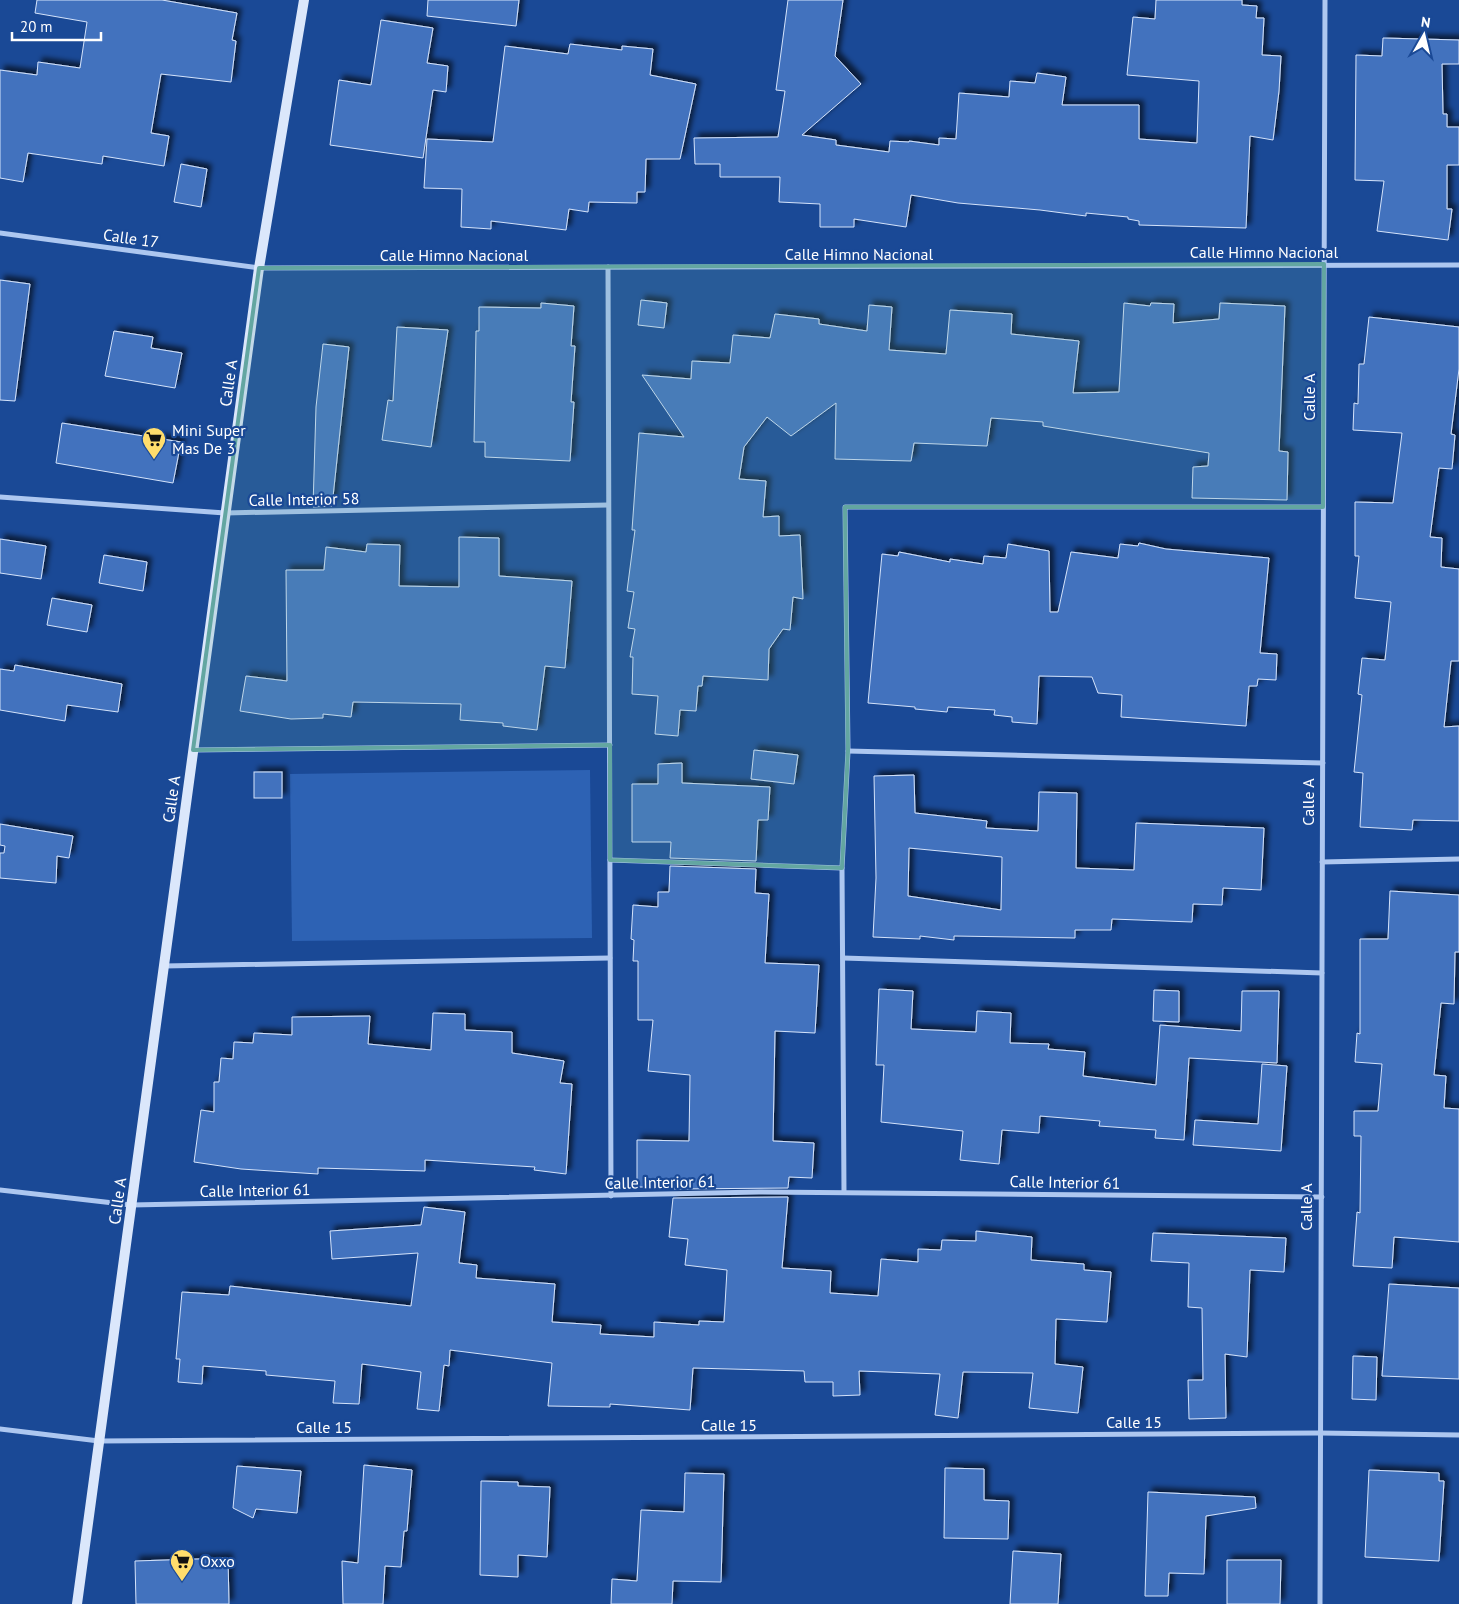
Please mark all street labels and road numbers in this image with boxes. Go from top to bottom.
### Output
street label: Calle 17 [102,224,160,252]
street label: Calle Himno Nacional [1190,242,1338,262]
street label: Calle Himno Nacional [785,244,933,264]
street label: Calle Himno Nacional [380,245,528,265]
street label: Calle A [215,358,241,408]
street label: Calle A [1299,373,1319,421]
street label: Calle Interior 58 [248,488,360,510]
street label: Calle A [158,774,184,824]
street label: Calle A [1298,778,1318,826]
street label: Calle Interior 61 [604,1171,716,1193]
street label: Calle Interior 61 [1009,1171,1121,1193]
street label: Calle A [104,1176,130,1226]
street label: Calle Interior 61 [199,1179,311,1201]
street label: Calle A [1296,1183,1316,1231]
street label: Calle 15 [1106,1412,1162,1432]
street label: Calle 15 [701,1415,757,1435]
street label: Calle 15 [296,1417,352,1437]

